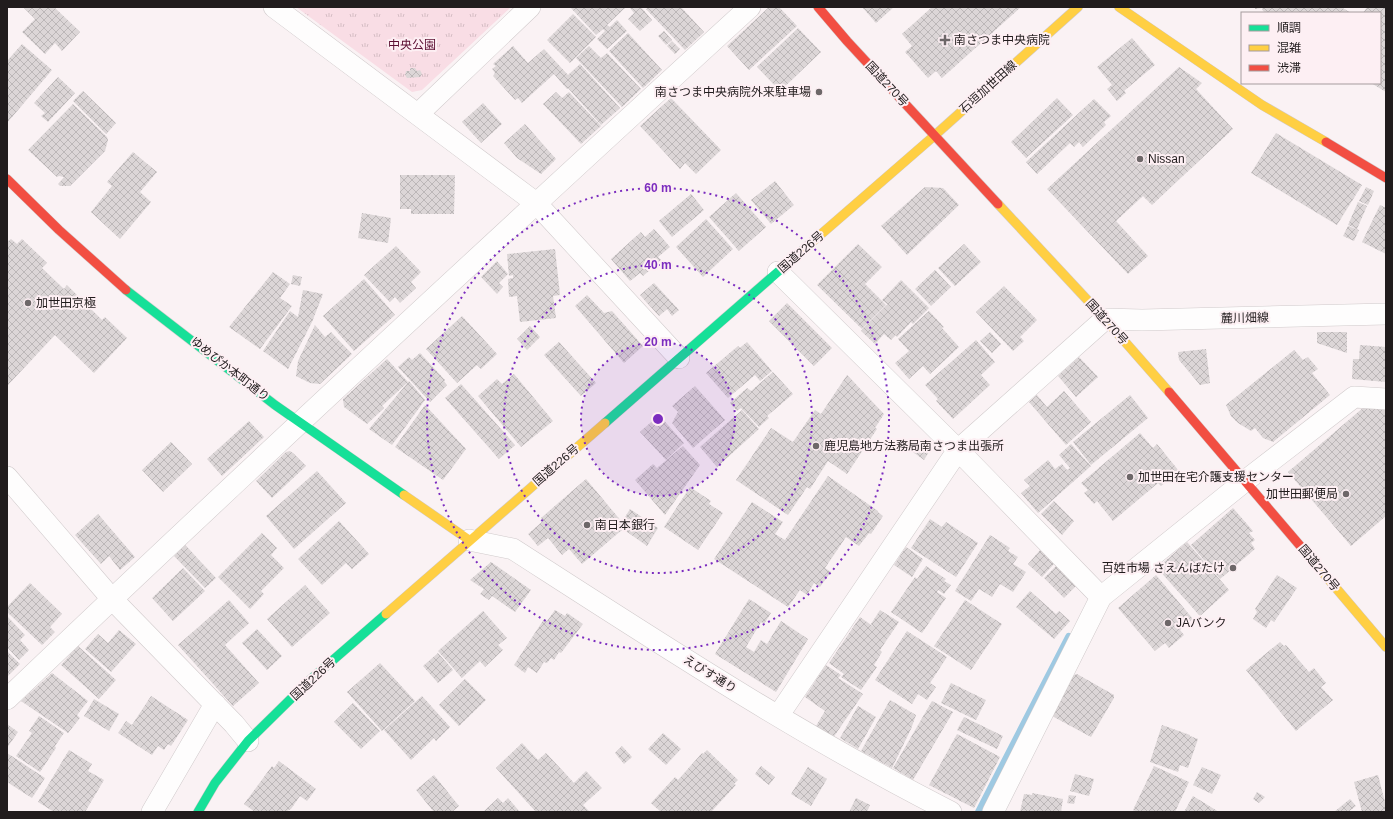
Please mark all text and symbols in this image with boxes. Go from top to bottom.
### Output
legend [1241,12,1381,84]
text: 順調 [1277,21,1301,35]
place label: 南さつま中央病院 [954,33,1050,47]
marker: 南さつま中央病院 [939,34,951,46]
park label: 中央公園 [388,38,436,52]
text: 混雑 [1277,41,1301,55]
street label: 石垣加世田線 [957,58,1019,116]
street label: 国道270号 [863,59,911,109]
text: 渋滞 [1277,61,1301,75]
place label: 南さつま中央病院外来駐車場 [655,85,811,99]
marker: 南さつま中央病院外来駐車場 [814,87,824,97]
place label: Nissan [1148,152,1185,166]
marker: Nissan [1135,154,1145,164]
text: 60 m [644,181,672,195]
street label: 国道226号 [775,228,827,276]
text: 40 m [644,258,672,272]
place label: 加世田京極 [36,296,96,310]
street label: 国道270号 [1083,296,1131,348]
marker: 加世田京極 [23,298,33,308]
street label: 麓川畑線 [1221,311,1269,325]
street label: ゆめぴか本町通り [188,334,272,404]
text: 20 m [644,335,672,349]
centre of rings [651,412,665,426]
place label: 鹿児島地方法務局南さつま出張所 [824,439,1004,453]
street label: 国道226号 [530,441,582,489]
marker: 鹿児島地方法務局南さつま出張所 [811,441,821,451]
place label: 加世田在宅介護支援センター [1138,470,1294,484]
marker: 加世田在宅介護支援センター [1125,472,1135,482]
place label: 加世田郵便局 [1266,487,1338,501]
marker: 加世田郵便局 [1341,489,1351,499]
place label: 南日本銀行 [595,518,655,532]
marker: 南日本銀行 [582,520,592,530]
street label: 国道270号 [1296,542,1342,594]
place label: 百姓市場 さえんばたけ [1102,561,1225,575]
marker: 百姓市場 さえんばたけ [1228,563,1238,573]
place label: JAバンク [1176,616,1227,630]
marker: JAバンク [1163,618,1173,628]
street label: えびす通り [681,652,739,696]
street label: 国道226号 [288,655,338,703]

